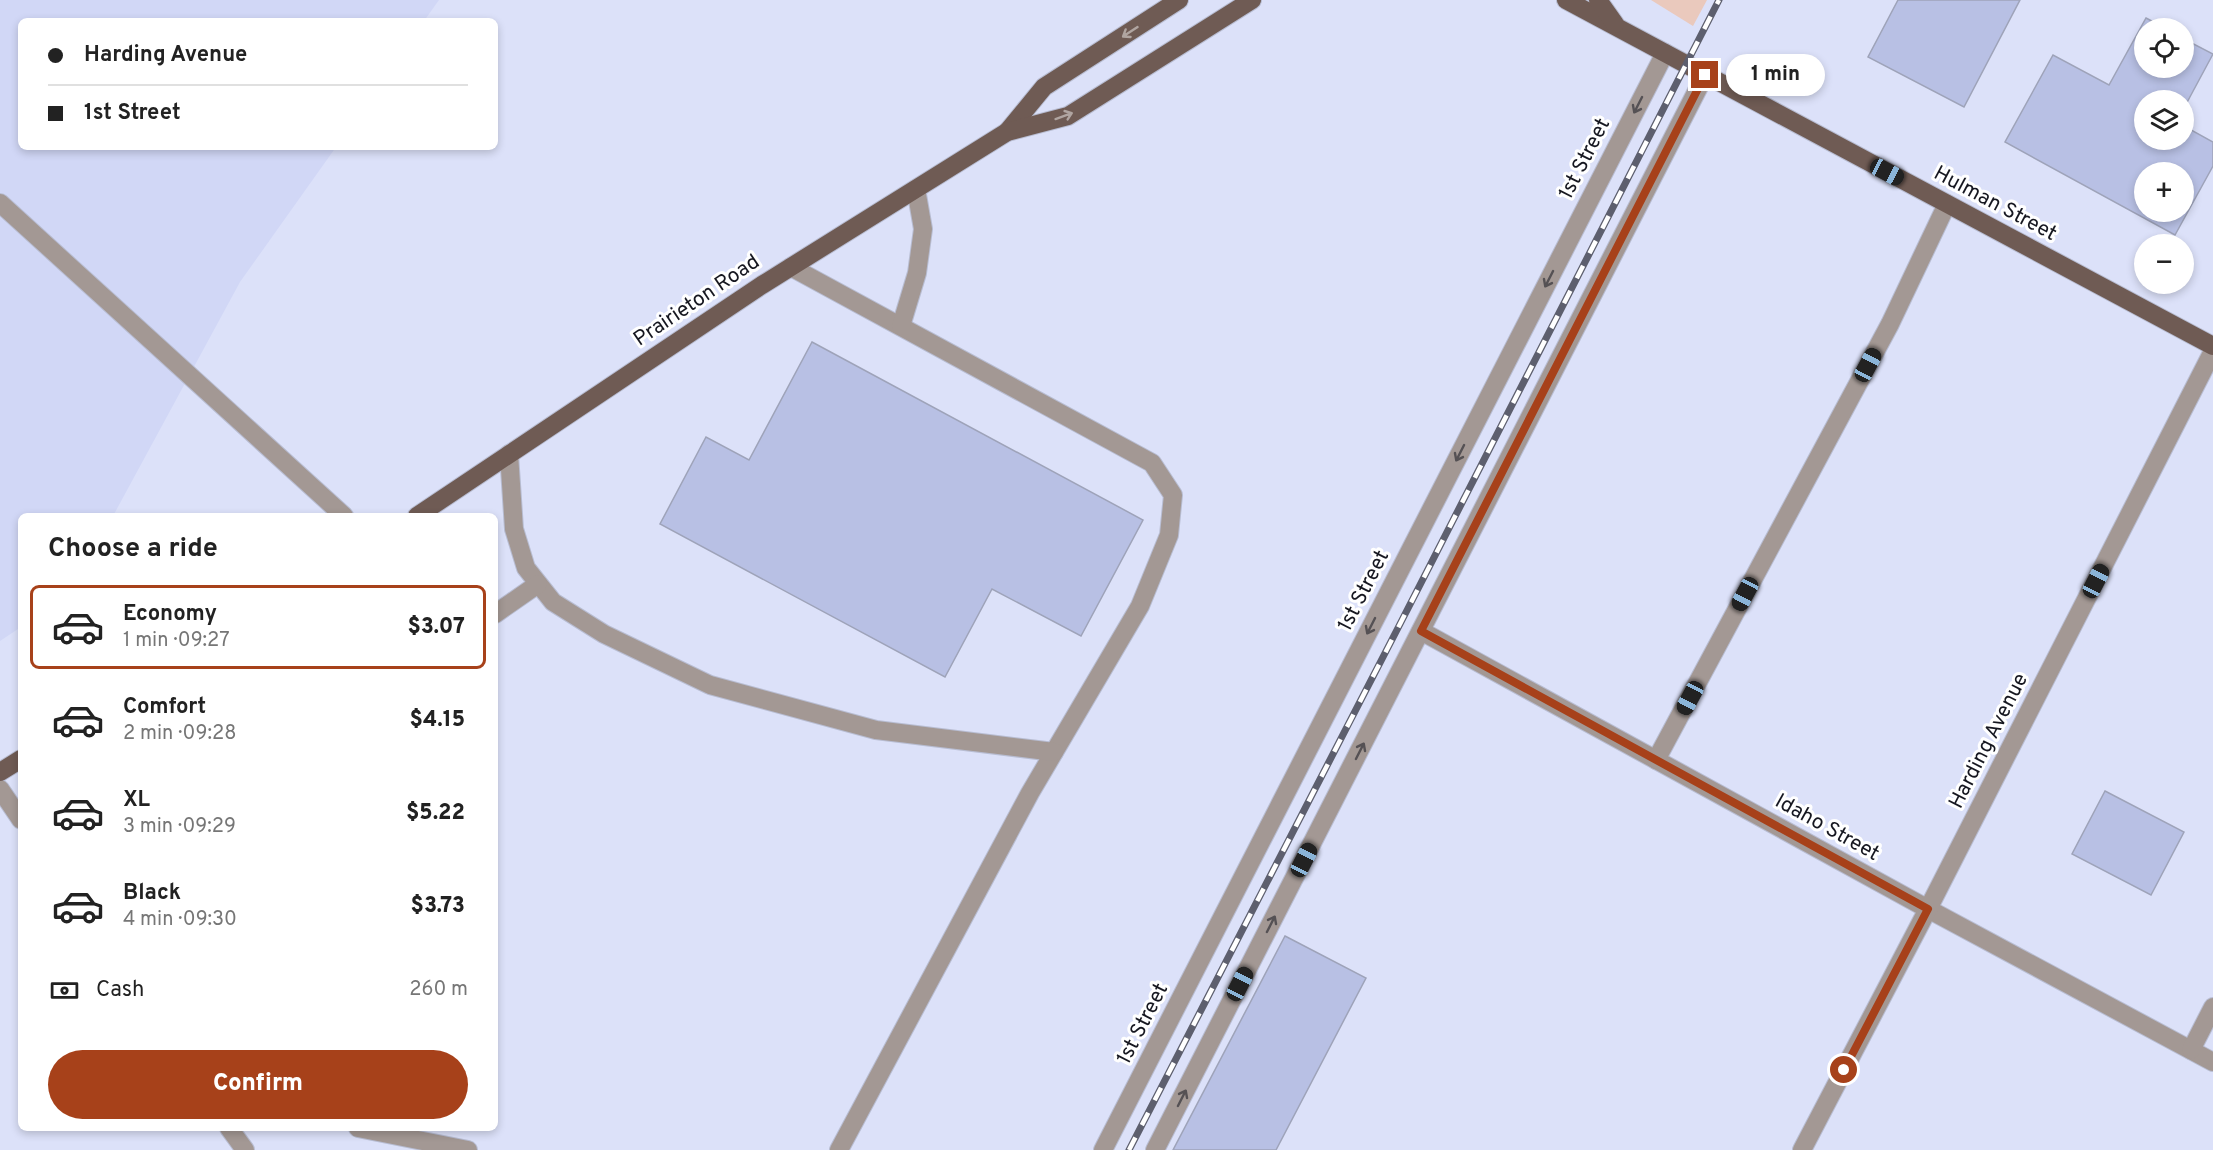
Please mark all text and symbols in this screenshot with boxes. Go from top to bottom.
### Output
map controls [2134,18,2194,294]
button: locate [2134,18,2194,78]
one-way arrow [1122,26,1138,38]
text: Harding Avenue [84,42,247,69]
callout: 1 min [1726,54,1825,96]
route end [1691,61,1718,88]
text: 1 min [1751,62,1800,88]
button: layers [2134,90,2194,150]
one-way arrow [1632,96,1643,114]
text: 1st Street [84,100,181,127]
one-way arrow [1054,110,1072,121]
street label: 1st Street [1553,114,1617,204]
car [1867,156,1907,188]
street label: Hulman Street [1929,160,2061,248]
button: + [2134,162,2194,222]
button: − [2134,234,2194,294]
street label: Prairieton Road [629,249,765,353]
one-way arrow [1543,270,1555,287]
car [1852,345,1884,385]
one-way arrow [1454,443,1465,461]
text: Choose a ride [48,532,218,566]
street label: 1st Street [1332,546,1396,636]
car [2080,561,2112,601]
car [1729,574,1761,614]
icon: car [51,600,105,654]
text: Economy [123,601,217,628]
text: $3.07 [407,614,465,641]
one-way arrow [1365,617,1377,634]
text: 1 min · 09:27 [123,628,230,654]
street label: Harding Avenue [1943,669,2035,813]
car [1674,678,1706,718]
icon: car [51,693,105,747]
text: Comfort [123,694,206,721]
text: $4.15 [410,707,465,734]
text: 2 min · 09:28 [123,721,236,747]
one-way arrow [1354,743,1366,760]
icon: car [51,786,105,840]
text: XL [123,787,150,814]
street label: Idaho Street [1770,788,1884,868]
text: $5.22 [406,800,465,827]
text: 3 min · 09:29 [123,814,236,840]
car [1288,840,1320,880]
icon: car [51,879,105,933]
text: Black [123,880,181,907]
text: $3.73 [411,893,465,920]
text: 4 min · 09:30 [123,907,237,933]
one-way arrow [1266,916,1277,934]
car [1224,964,1256,1004]
icon: cash [48,974,81,1007]
text: Cash [96,977,145,1004]
text: 260 m [409,977,468,1003]
street label: 1st Street [1111,979,1175,1069]
button: Confirm [48,1050,468,1119]
route start [1830,1056,1857,1083]
one-way arrow [1176,1090,1188,1107]

